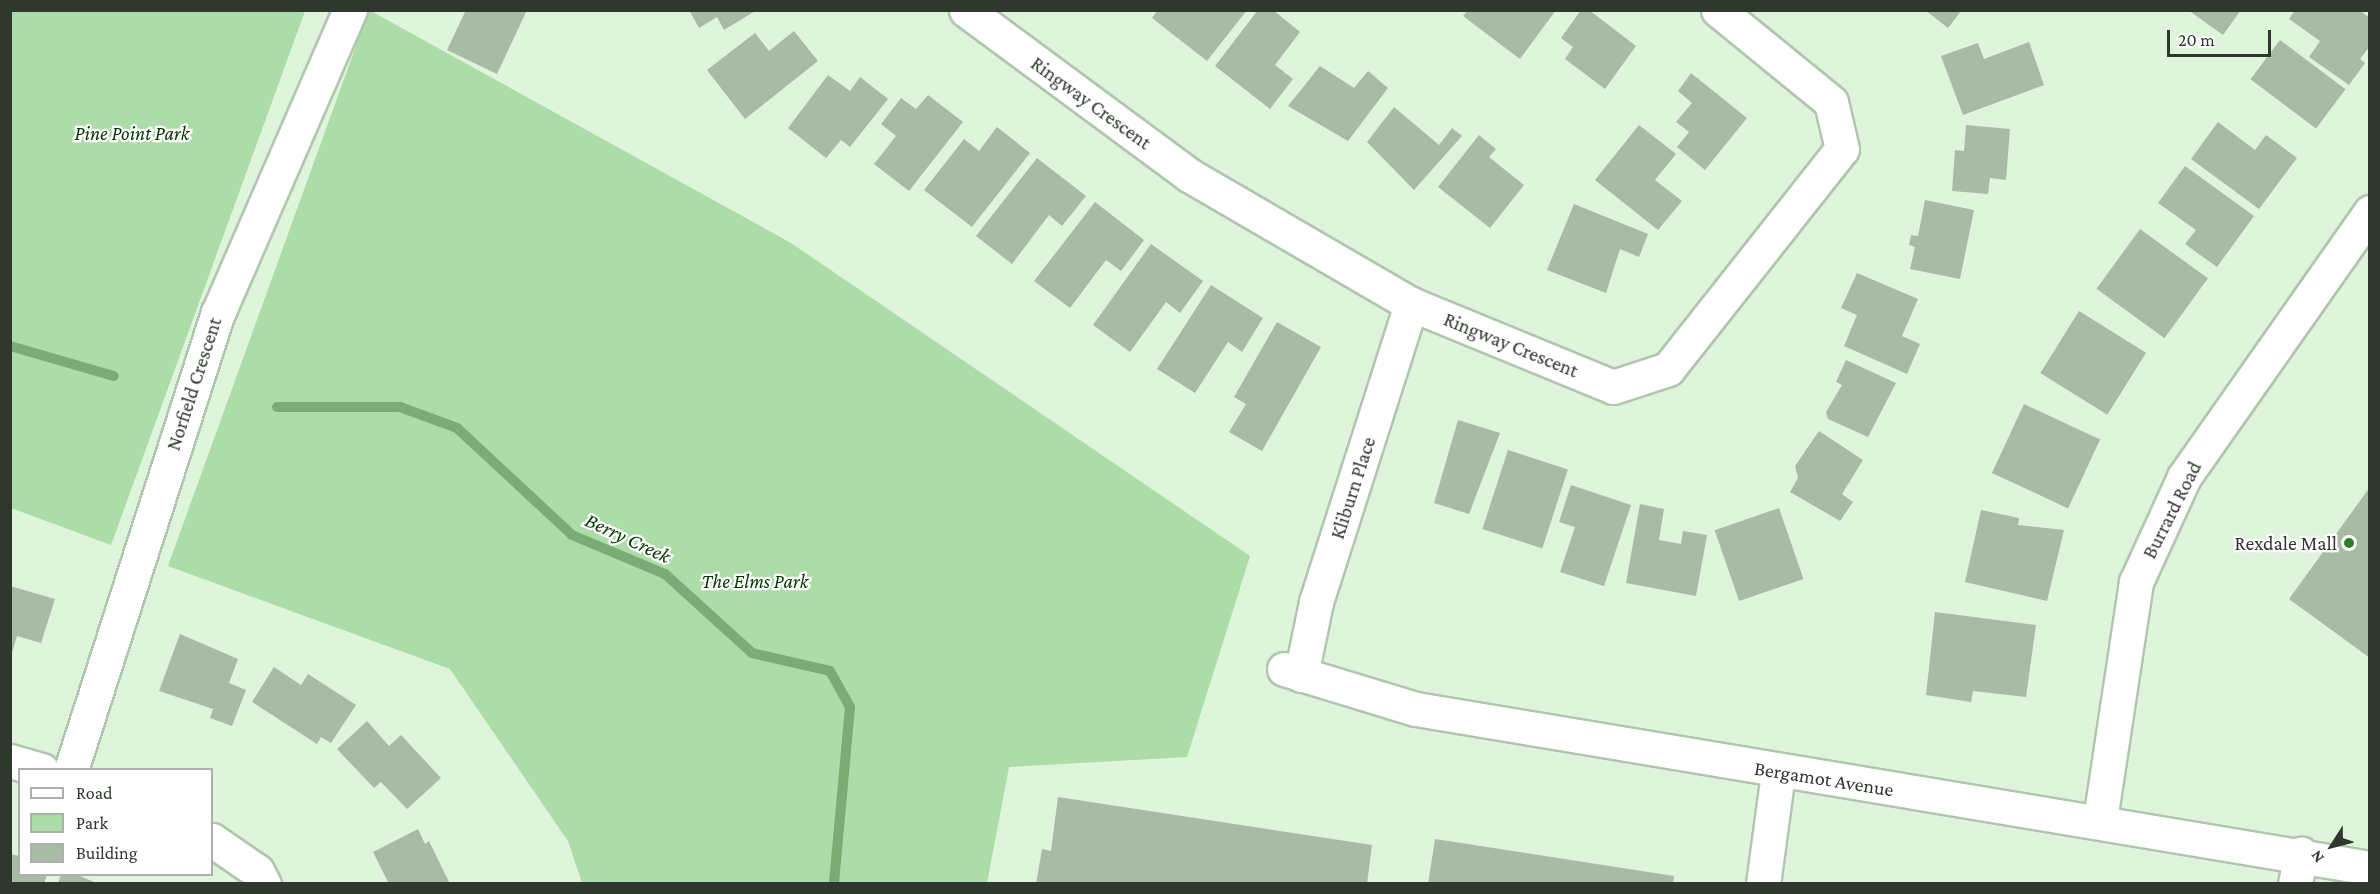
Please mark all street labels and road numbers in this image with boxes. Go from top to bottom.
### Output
street label: Ringway Crescent [1026,51,1156,155]
street label: Ringway Crescent [1440,307,1582,383]
street label: Norfield Crescent [161,314,227,454]
street label: Kliburn Place [1325,434,1381,542]
street label: Burrard Road [2137,457,2207,563]
street label: Bergamot Avenue [1753,756,1895,802]

